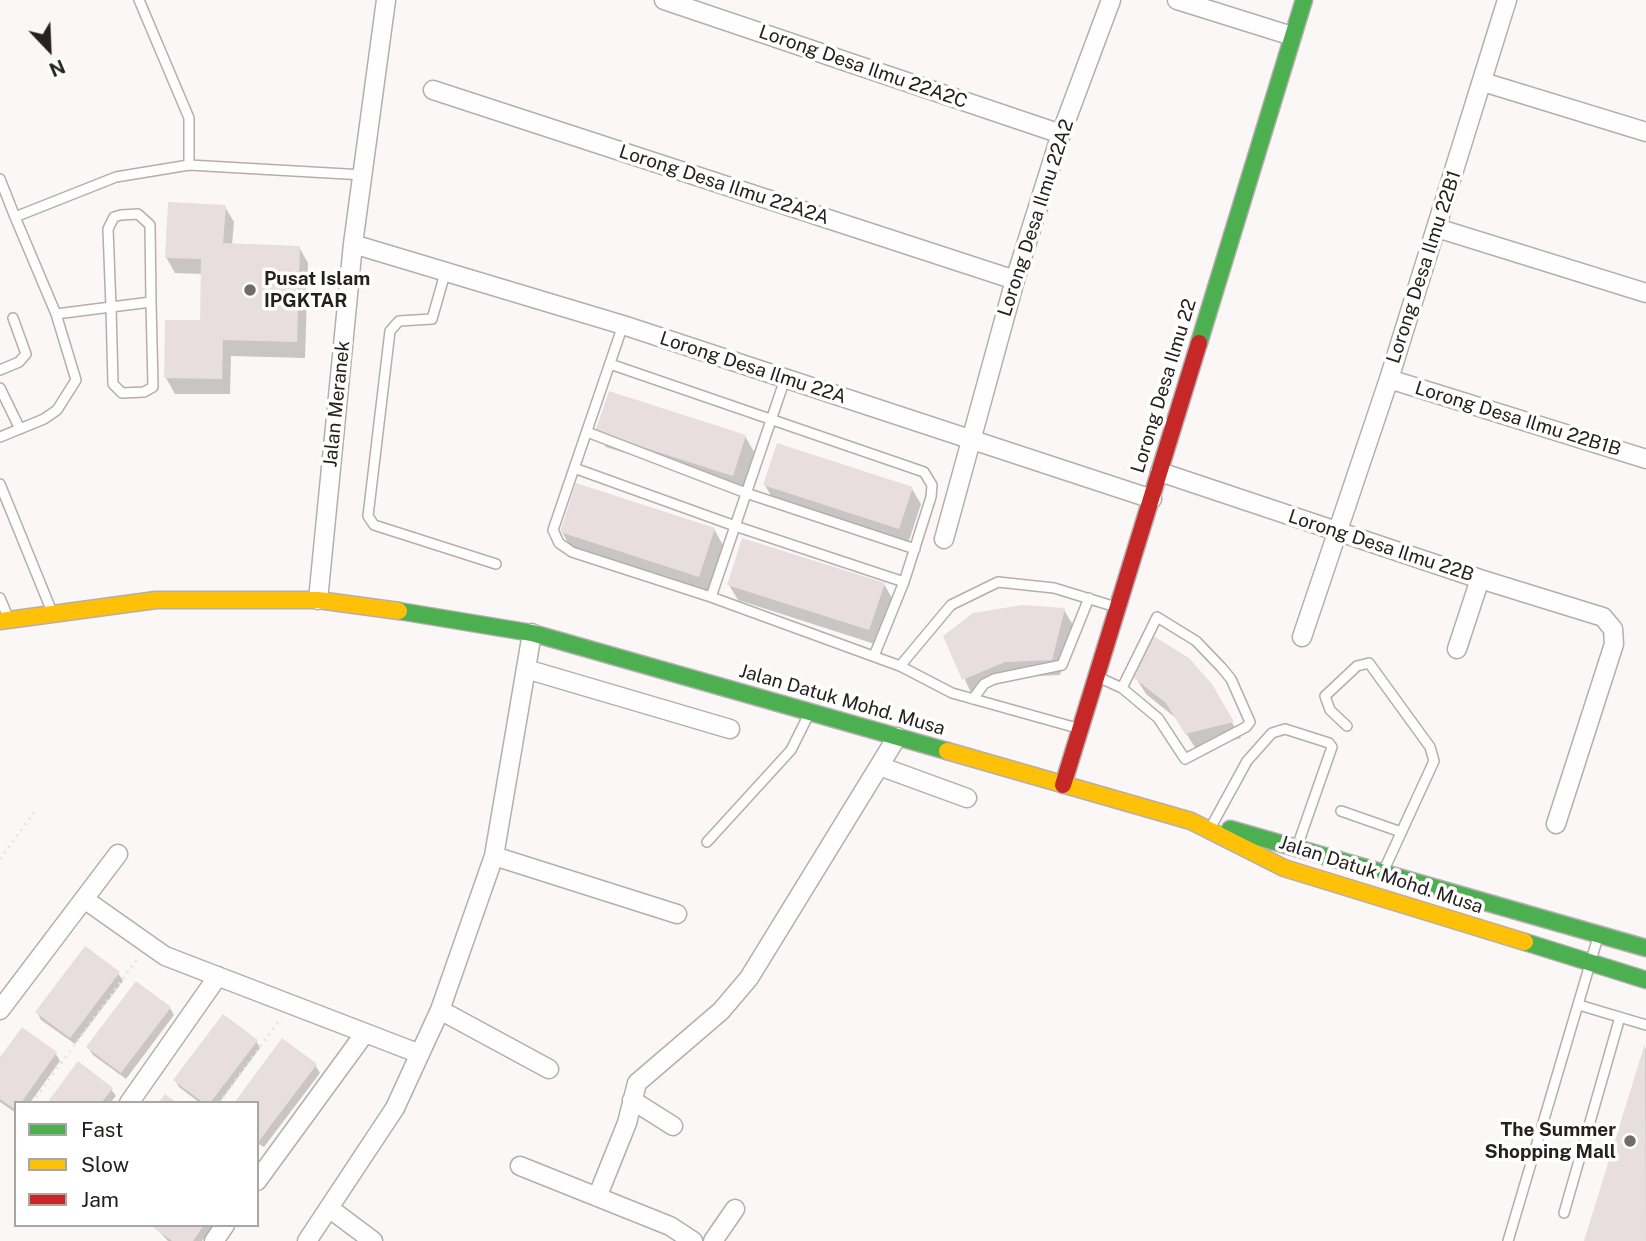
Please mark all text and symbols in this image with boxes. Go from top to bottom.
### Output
north arrow [14,14,84,84]
street label: Lorong Desa Ilmu 22A2C [756,21,970,113]
text: N [46,55,68,81]
street label: Lorong Desa Ilmu 22A2 [993,117,1079,319]
street label: Lorong Desa Ilmu 22A2A [616,140,832,230]
street label: Lorong Desa Ilmu 22B1 [1382,168,1466,366]
place label: Pusat Islam IPGKTAR [264,268,370,312]
marker: Pusat Islam IPGKTAR [242,282,258,298]
street label: Lorong Desa Ilmu 22 [1127,296,1201,476]
street label: Lorong Desa Ilmu 22A [657,327,849,409]
street label: Jalan Meranek [319,340,355,468]
street label: Lorong Desa Ilmu 22B1B [1412,377,1624,461]
street label: Lorong Desa Ilmu 22B [1285,505,1477,587]
street label: Jalan Datuk Mohd. Musa [736,660,948,740]
street label: Jalan Datuk Mohd. Musa [1276,831,1486,919]
legend [14,1101,259,1227]
text: Fast [81,1117,123,1142]
place label: The Summer Shopping Mall [1485,1119,1616,1163]
marker: The Summer Shopping Mall [1622,1133,1638,1149]
text: Slow [81,1152,129,1177]
text: Jam [81,1187,119,1212]

